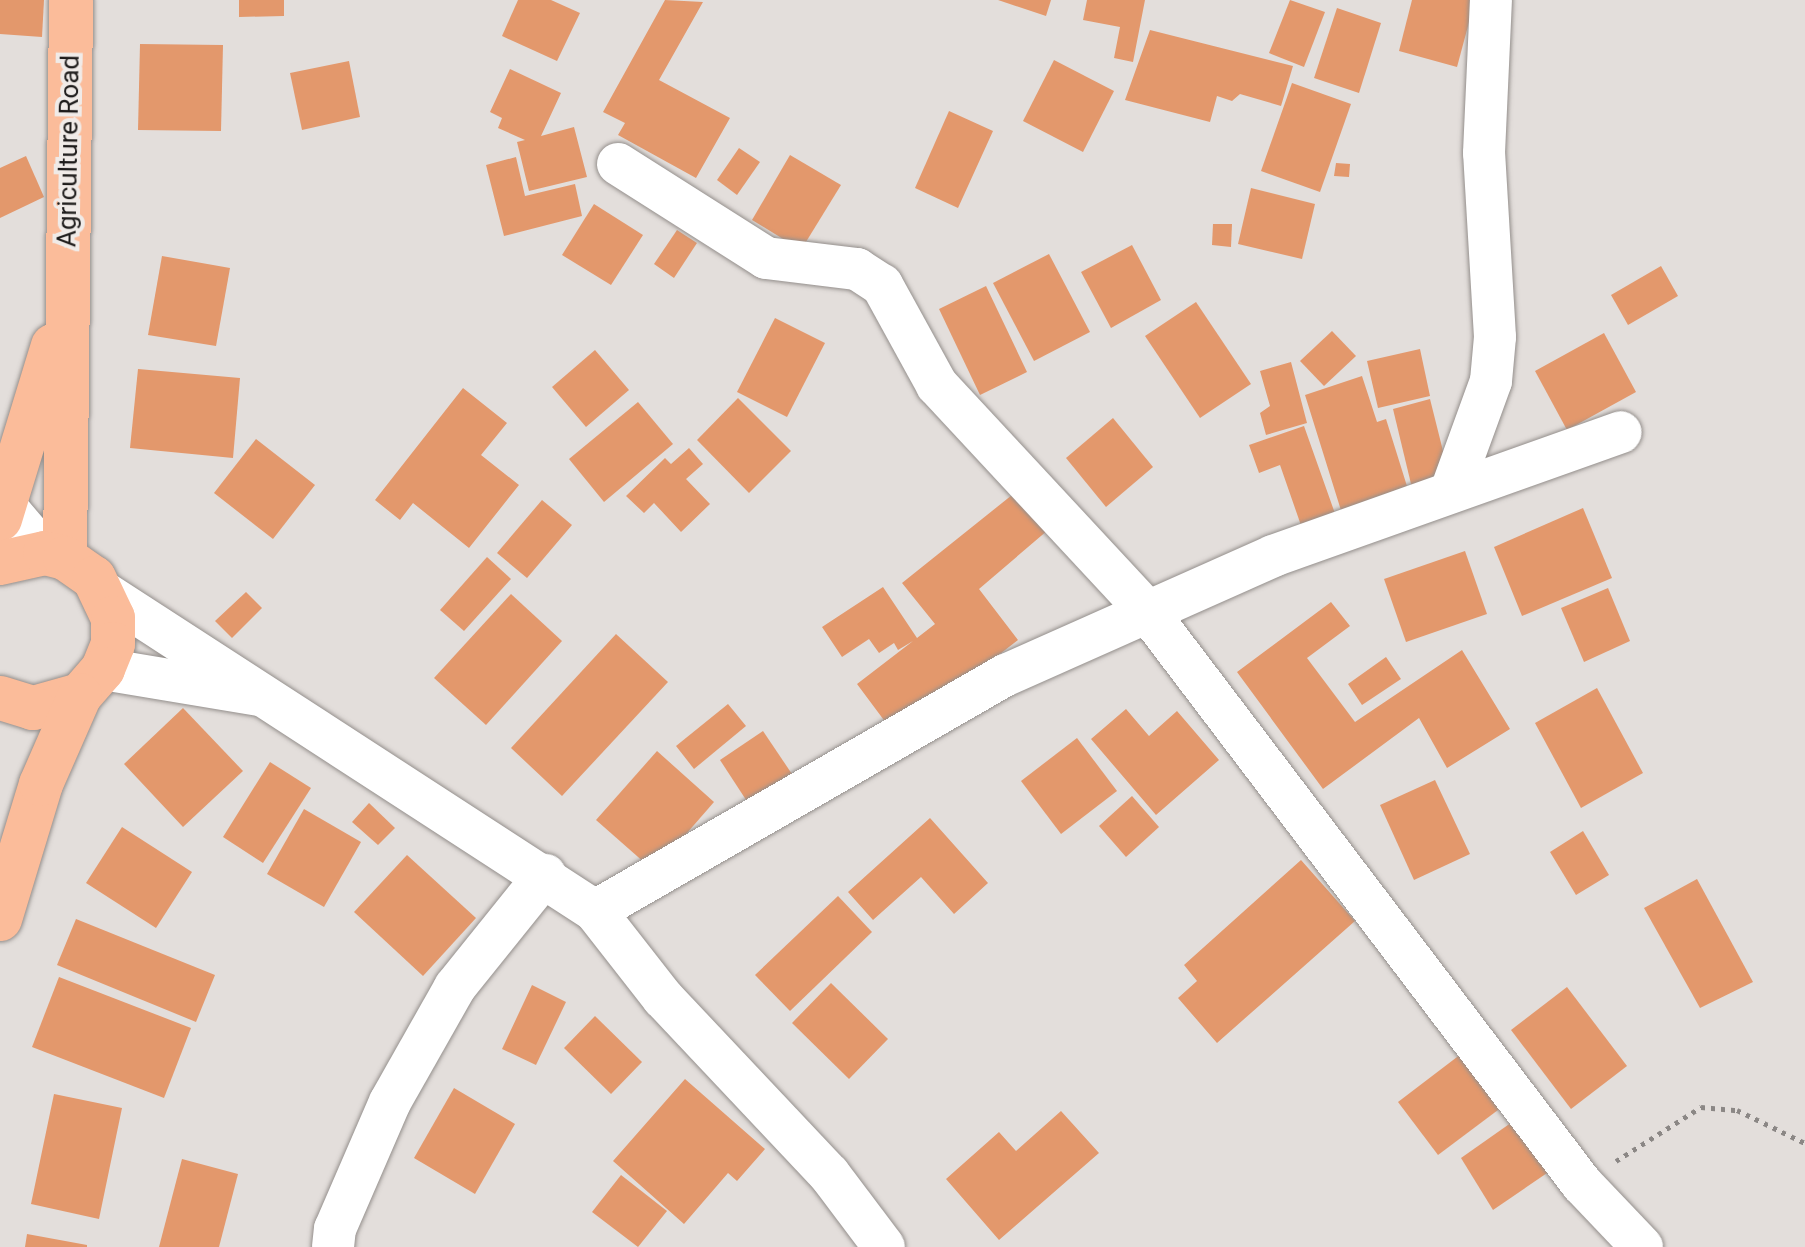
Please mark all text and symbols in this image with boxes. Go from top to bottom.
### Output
street label: Agriculture Road [52,55,86,247]

